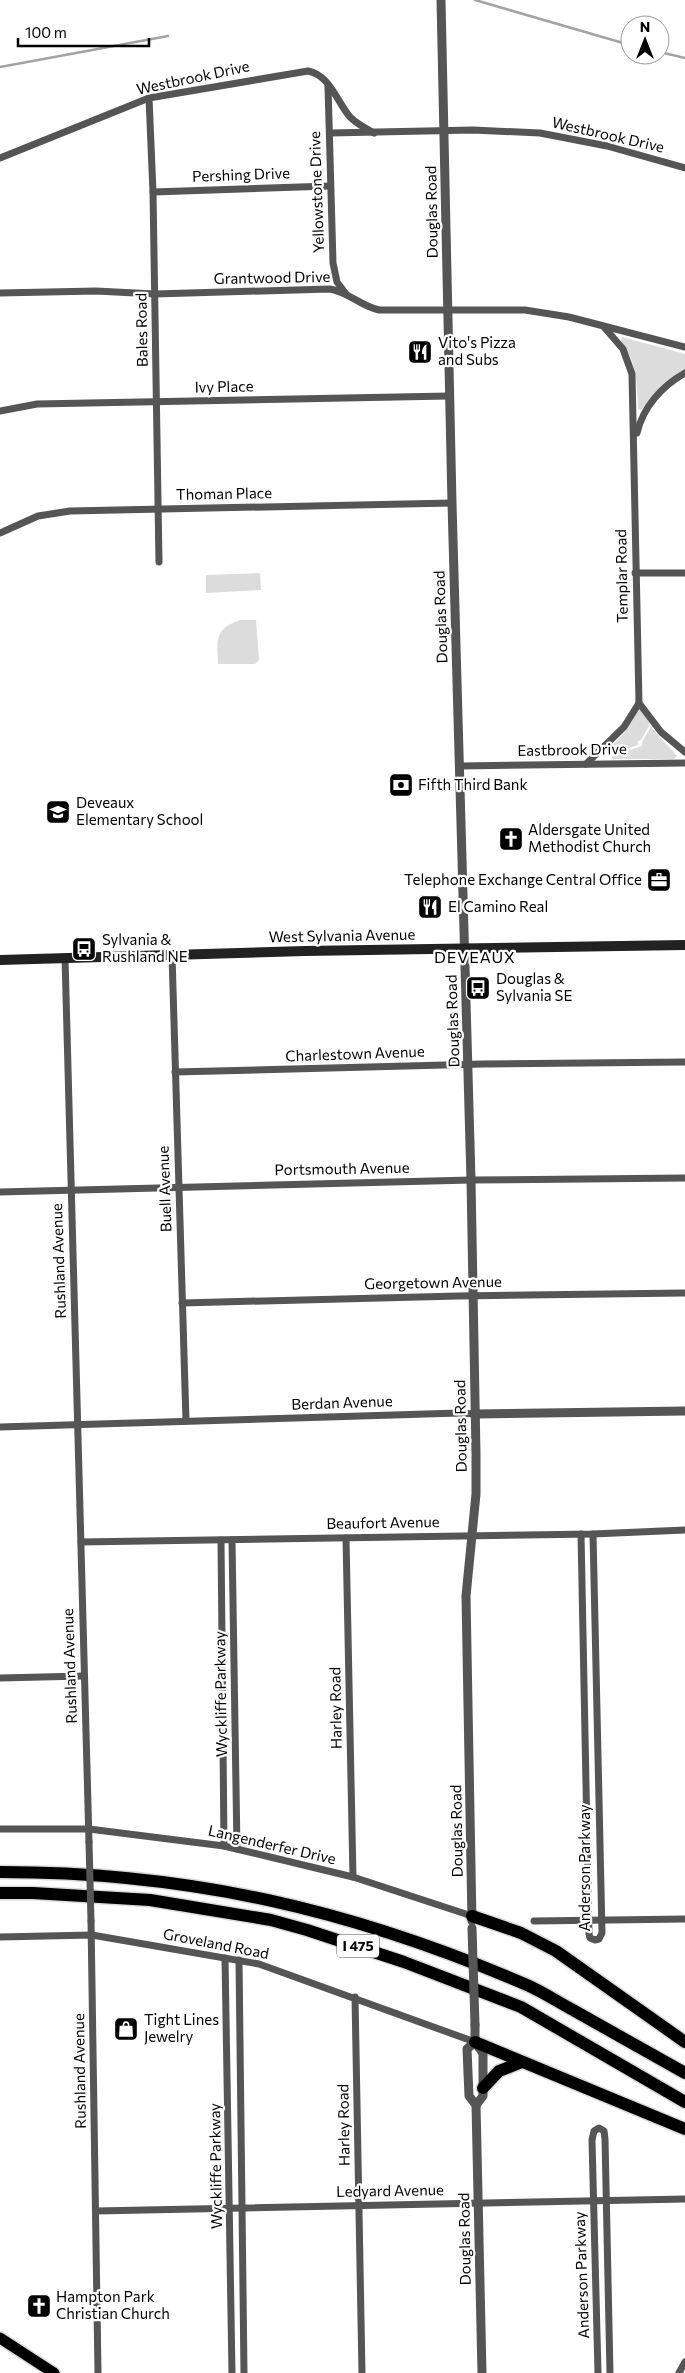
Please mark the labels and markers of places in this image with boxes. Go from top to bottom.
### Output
place label: Vito's Pizza and Subs [438,333,516,368]
restaurant icon: Vito's Pizza and Subs [407,339,433,365]
bank icon: Fifth Third Bank [388,772,414,798]
place label: Fifth Third Bank [418,775,528,793]
place label: Deveaux Elementary School [76,793,203,828]
school or university icon: Deveaux Elementary School [45,799,71,825]
place label: Aldersgate United Methodist Church [528,820,651,855]
church icon: Aldersgate United Methodist Church [498,826,524,852]
office icon: Telephone Exchange Central Office [646,867,672,893]
place label: Telephone Exchange Central Office [404,870,642,888]
restaurant icon: El Camino Real [417,894,443,920]
place label: El Camino Real [448,897,548,915]
place label: Sylvania & Rushland NE [102,930,188,965]
bus stop icon: Sylvania & Rushland NE [71,936,97,962]
place label: Douglas & Sylvania SE [496,969,572,1004]
bus stop icon: Douglas & Sylvania SE [465,975,491,1001]
place label: Tight Lines Jewelry [144,2010,219,2045]
shop icon: Tight Lines Jewelry [113,2016,139,2042]
place label: Hampton Park Christian Church [56,2287,170,2322]
church icon: Hampton Park Christian Church [26,2293,52,2319]

